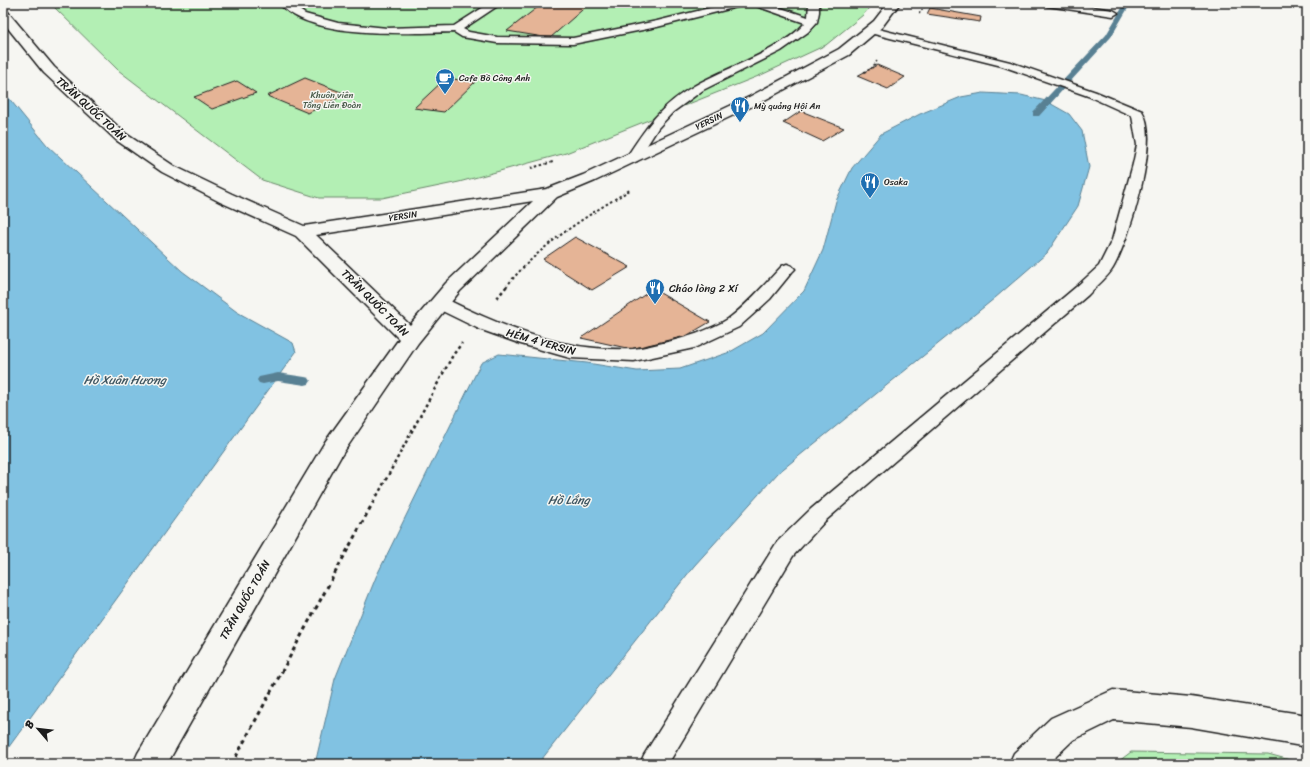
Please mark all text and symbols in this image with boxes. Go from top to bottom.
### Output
cafe icon: Cafe Bồ Công Anh [434,67,456,95]
place label: Cafe Bồ Công Anh [459,70,530,86]
street label: TRẦN QUỐC TOẢN [51,72,131,146]
park label: Khuôn viên Tổng Liên Đoàn [303,87,361,113]
restaurant icon: Mỳ quảng Hội An [729,95,751,123]
place label: Mỳ quảng Hội An [754,98,820,114]
street label: YERSIN [693,107,726,135]
restaurant icon: Osaka [859,171,881,199]
place label: Osaka [884,174,908,190]
street label: YERSIN [388,206,419,226]
street label: TRẦN QUỐC TOẢN [337,265,414,342]
restaurant icon: Cháo lòng 2 Xí [644,277,666,305]
place label: Cháo lòng 2 Xí [669,279,740,298]
street label: HẺM 4 YERSIN [504,323,578,361]
water label: Hồ Xuân Hương [84,369,168,391]
water label: Hồ Lắng [548,489,592,511]
street label: TRẦN QUỐC TOẢN [214,556,276,644]
north arrow [18,709,58,749]
text: B [20,717,40,732]

